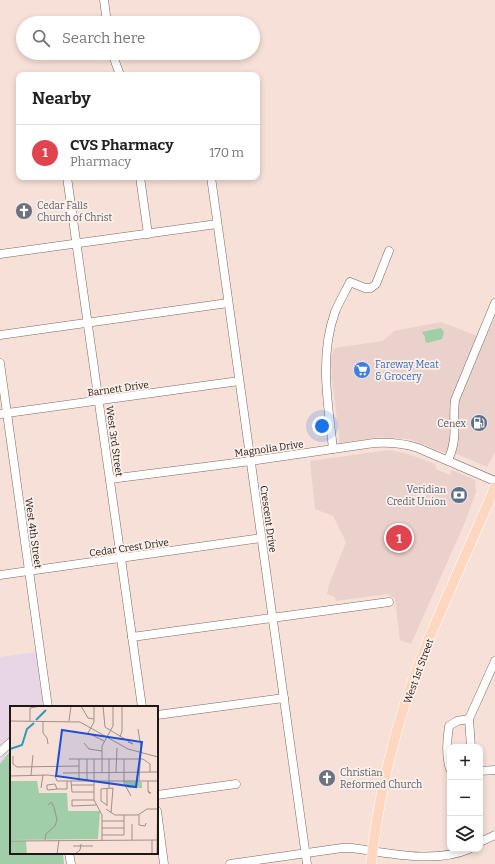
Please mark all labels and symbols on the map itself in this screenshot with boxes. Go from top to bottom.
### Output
place label: Cedar Falls Church of Christ [37,200,113,224]
church icon: Cedar Falls Church of Christ [14,201,34,221]
place label: Fareway Meat & Grocery [375,359,439,383]
supermarket icon: Fareway Meat & Grocery [352,360,372,380]
street label: Barnett Drive [87,379,150,399]
street label: West 3rd Street [103,405,125,478]
fuel station icon: Cenex [469,413,489,433]
your location [312,416,332,436]
place label: Cenex [437,418,466,430]
street label: Magnolia Drive [234,438,304,460]
place label: Veridian Credit Union [387,484,447,508]
street label: Crescent Drive [257,485,279,553]
bank icon: Veridian Credit Union [449,485,469,505]
street label: West 4th Street [22,497,44,570]
pin: 1 [386,523,412,553]
street label: Cedar Crest Drive [89,536,170,560]
street label: West 1st Street [402,637,436,705]
inset map [10,706,158,854]
place label: Christian Reformed Church [340,767,423,791]
church icon: Christian Reformed Church [317,768,337,788]

